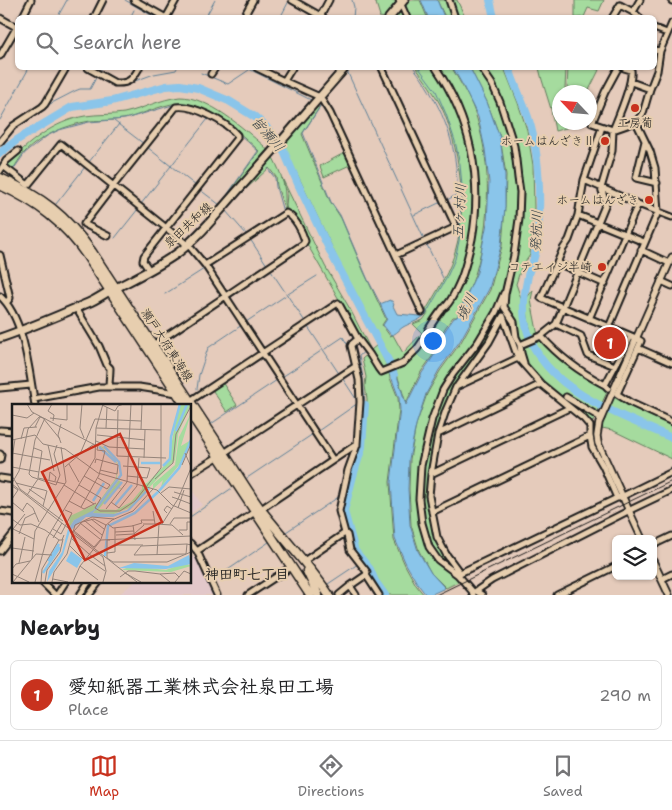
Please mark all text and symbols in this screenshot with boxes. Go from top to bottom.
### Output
search box [15,15,657,70]
icon: search [33,29,61,57]
text: Search here [73,30,182,55]
north arrow [552,85,597,130]
marker: 工房葡 [629,102,641,114]
water label: 皆瀬川 [247,112,289,156]
place label: 工房葡 [617,115,653,131]
place label: ホームはんざきⅡ [500,133,595,149]
marker: ホームはんざきⅡ [599,135,611,147]
water label: 五ヶ村川 [449,183,469,239]
place label: ホームはんざき [556,192,639,208]
marker: ホームはんざき [643,194,655,206]
street label: 泉田共和線 [161,199,215,251]
water label: 発杭川 [526,210,546,252]
place label: コテエイジ半崎 [508,259,592,275]
marker: コテエイジ半崎 [596,261,608,273]
water label: 境川 [452,291,480,323]
street label: 瀬戸大府東海線 [137,305,197,385]
pin: 1 [594,324,626,362]
your location [420,328,446,354]
inset map [12,404,191,582]
map controls [612,535,657,580]
button: layers [612,535,657,580]
district label: 神田町七丁目 [205,565,289,583]
text: Nearby [20,614,100,642]
text: 愛知紙器工業株式会社泉田工場 [68,674,334,699]
text: 1 [33,685,41,706]
text: 290 m [599,685,651,706]
text: Place [68,699,109,720]
tab: Map [89,752,119,800]
tab: Directions [298,752,365,800]
tab: Saved [543,752,583,800]

